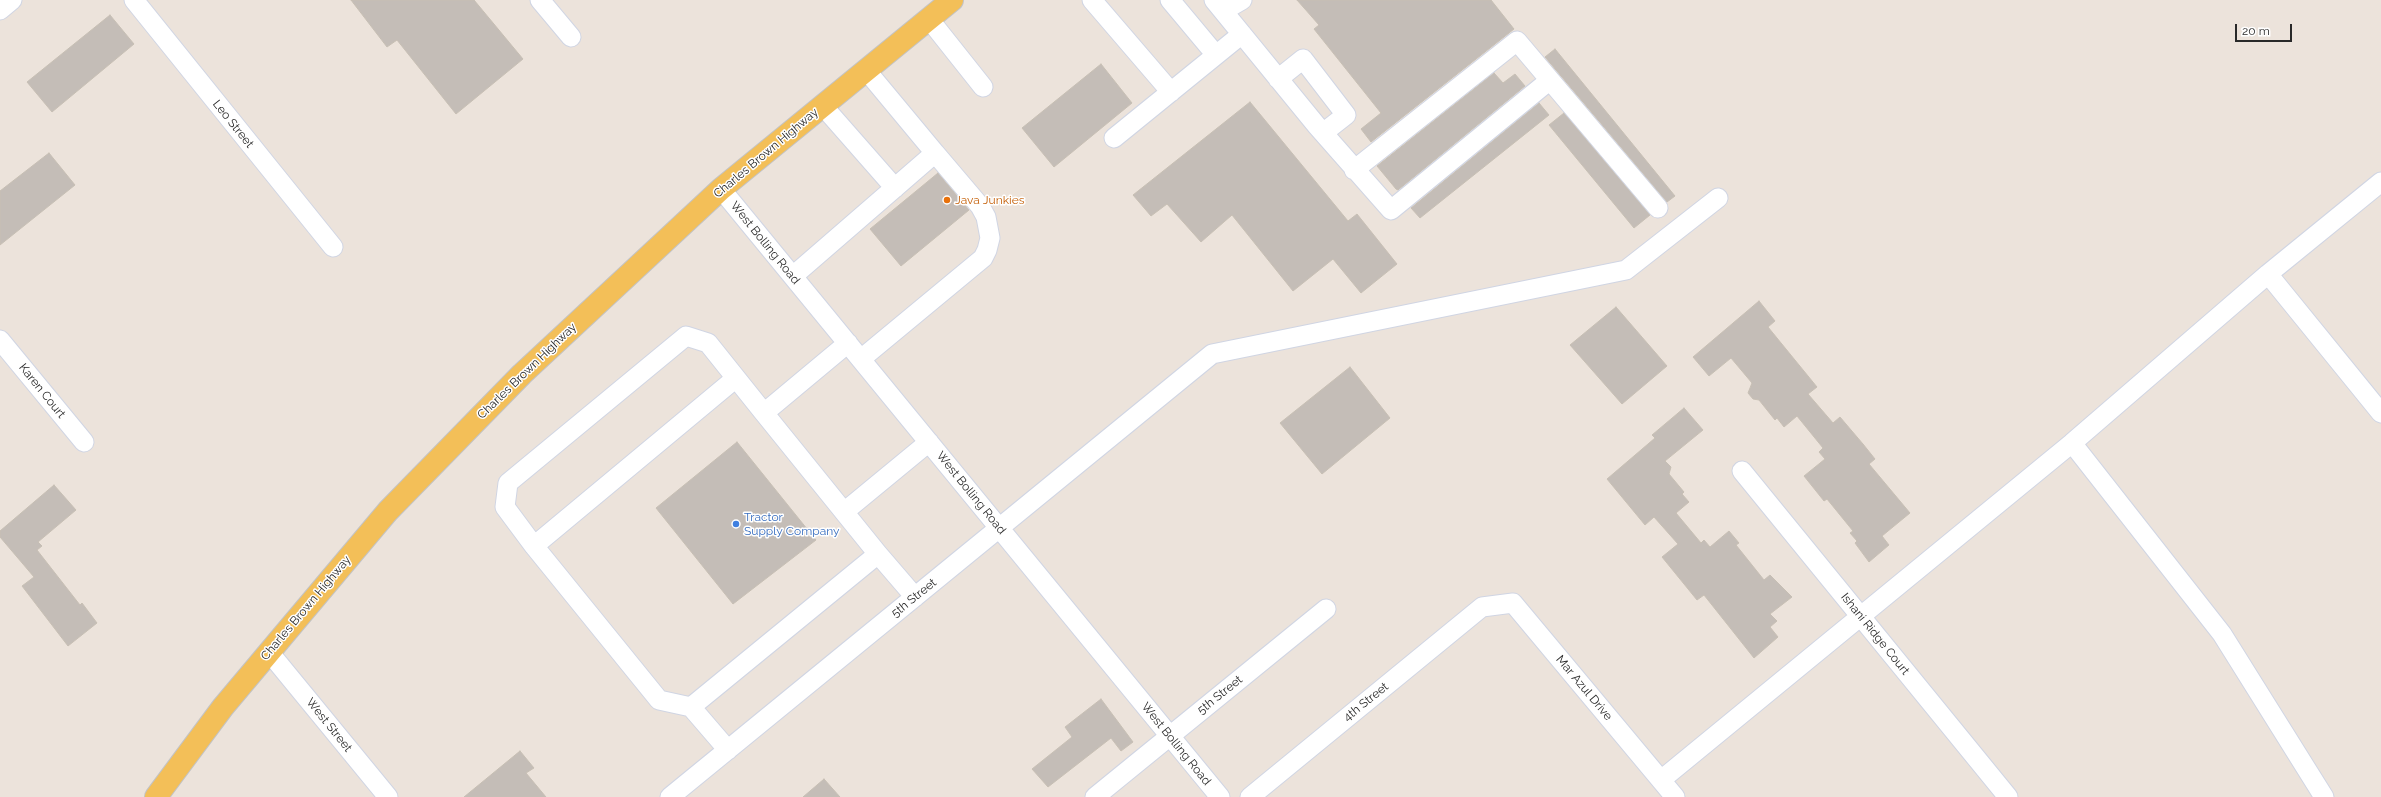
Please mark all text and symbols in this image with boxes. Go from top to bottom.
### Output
scale bar [2237,16,2294,42]
text: 20 m [2242,24,2270,38]
street label: Leo Street [209,97,257,151]
street label: Charles Brown Highway [711,105,821,201]
place label: Java Junkies [955,193,1025,207]
marker: Java Junkies [942,195,952,205]
street label: West Bolling Road [727,199,803,287]
street label: Charles Brown Highway [474,320,580,422]
street label: Karen Court [16,361,68,421]
street label: West Bolling Road [933,449,1009,537]
place label: Tractor Supply Company [744,510,840,538]
marker: Tractor Supply Company [731,519,741,529]
street label: Charles Brown Highway [258,553,354,663]
street label: 5th Street [889,575,939,621]
street label: Ishani Ridge Court [1838,590,1912,678]
street label: Mar Azul Drive [1553,653,1615,723]
street label: 5th Street [1195,672,1245,718]
street label: 4th Street [1341,679,1391,725]
street label: West Street [303,695,355,755]
street label: West Bolling Road [1138,700,1214,788]

